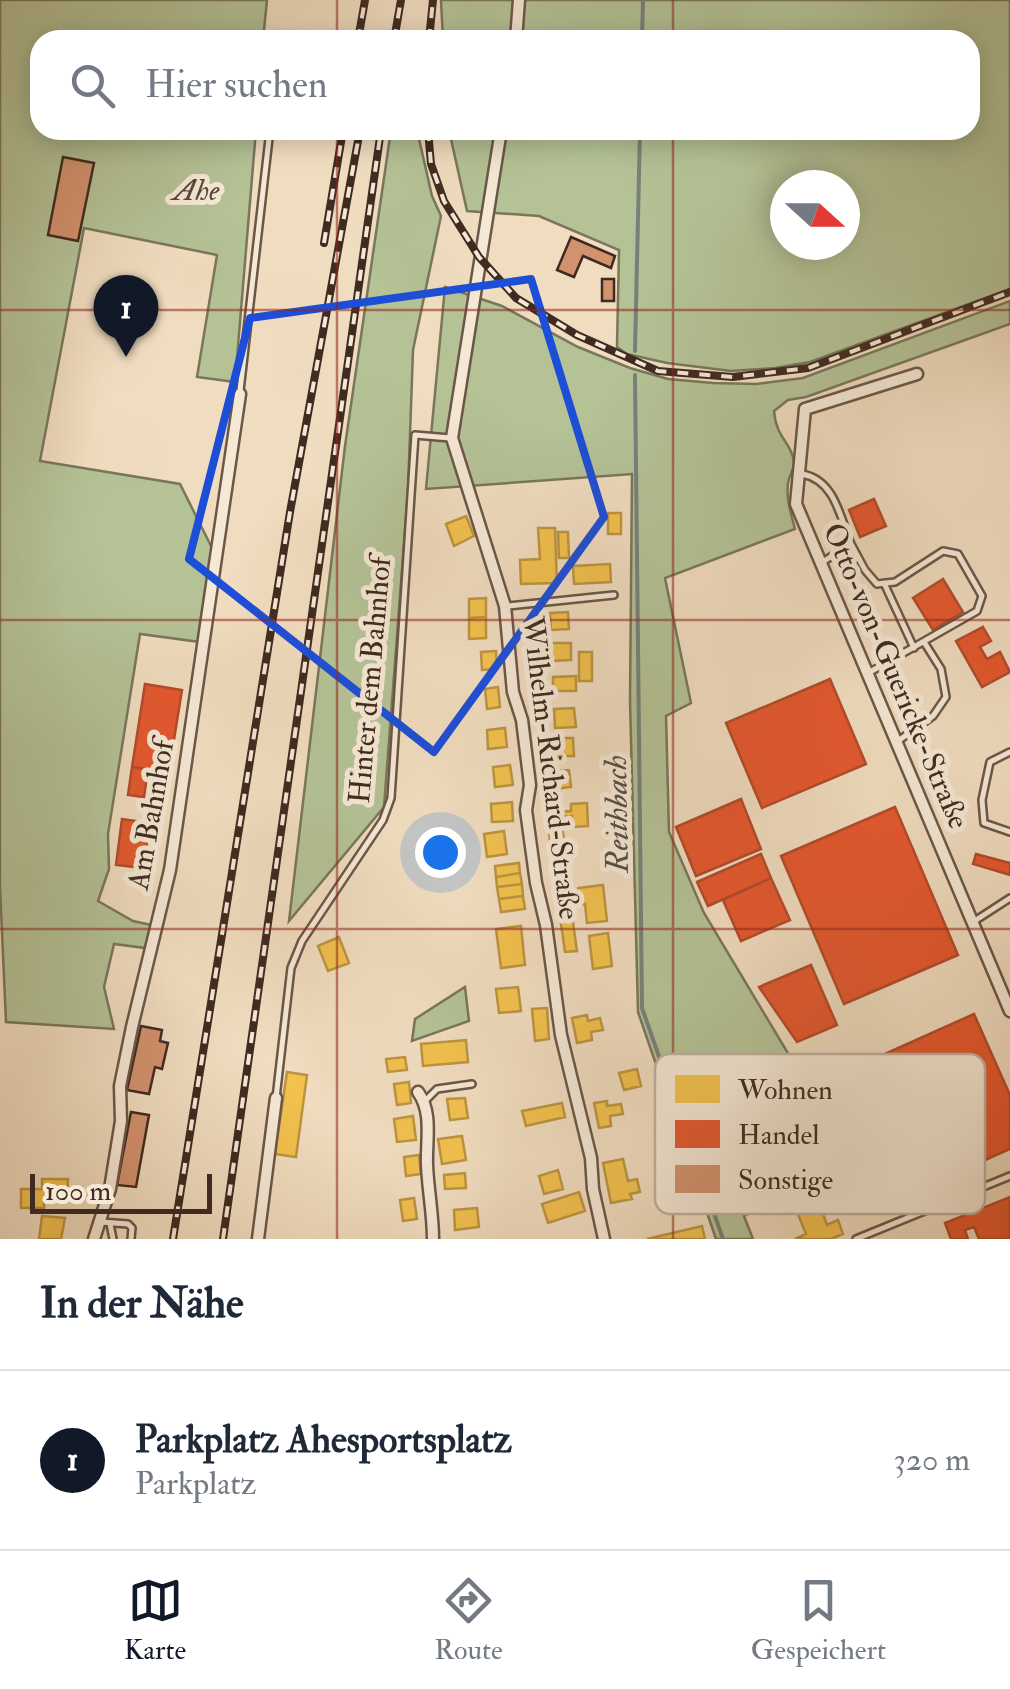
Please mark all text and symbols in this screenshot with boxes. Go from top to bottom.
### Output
search box [30,30,980,140]
icon: search [65,58,120,113]
text: Hier suchen [145,61,328,109]
north arrow [770,170,860,260]
park label: Ahe [170,172,220,209]
pin: 1 [94,274,158,357]
street label: Otto-von-Guericke-Straße [815,518,977,834]
street label: Hinter dem Bahnhof [341,551,400,805]
street label: Wilhelm-Richard-Straße [514,614,588,921]
street label: Am Bahnhof [119,733,183,894]
water label: Reithbach [596,755,638,874]
your location [415,827,466,878]
legend [655,1054,985,1214]
text: Wohnen [737,1073,833,1108]
text: Handel [738,1118,819,1153]
text: Sonstige [738,1163,833,1198]
scale bar [30,1169,212,1214]
text: 100 m [45,1174,111,1209]
text: In der Nähe [40,1278,244,1330]
text: Parkplatz Ahesportsplatz [135,1416,512,1464]
text: 1 [67,1440,78,1480]
text: 320 m [894,1440,970,1480]
text: Parkplatz [135,1464,256,1504]
tab: Karte [124,1573,186,1668]
tab: Route [434,1573,503,1668]
tab: Gespeichert [751,1573,886,1668]

